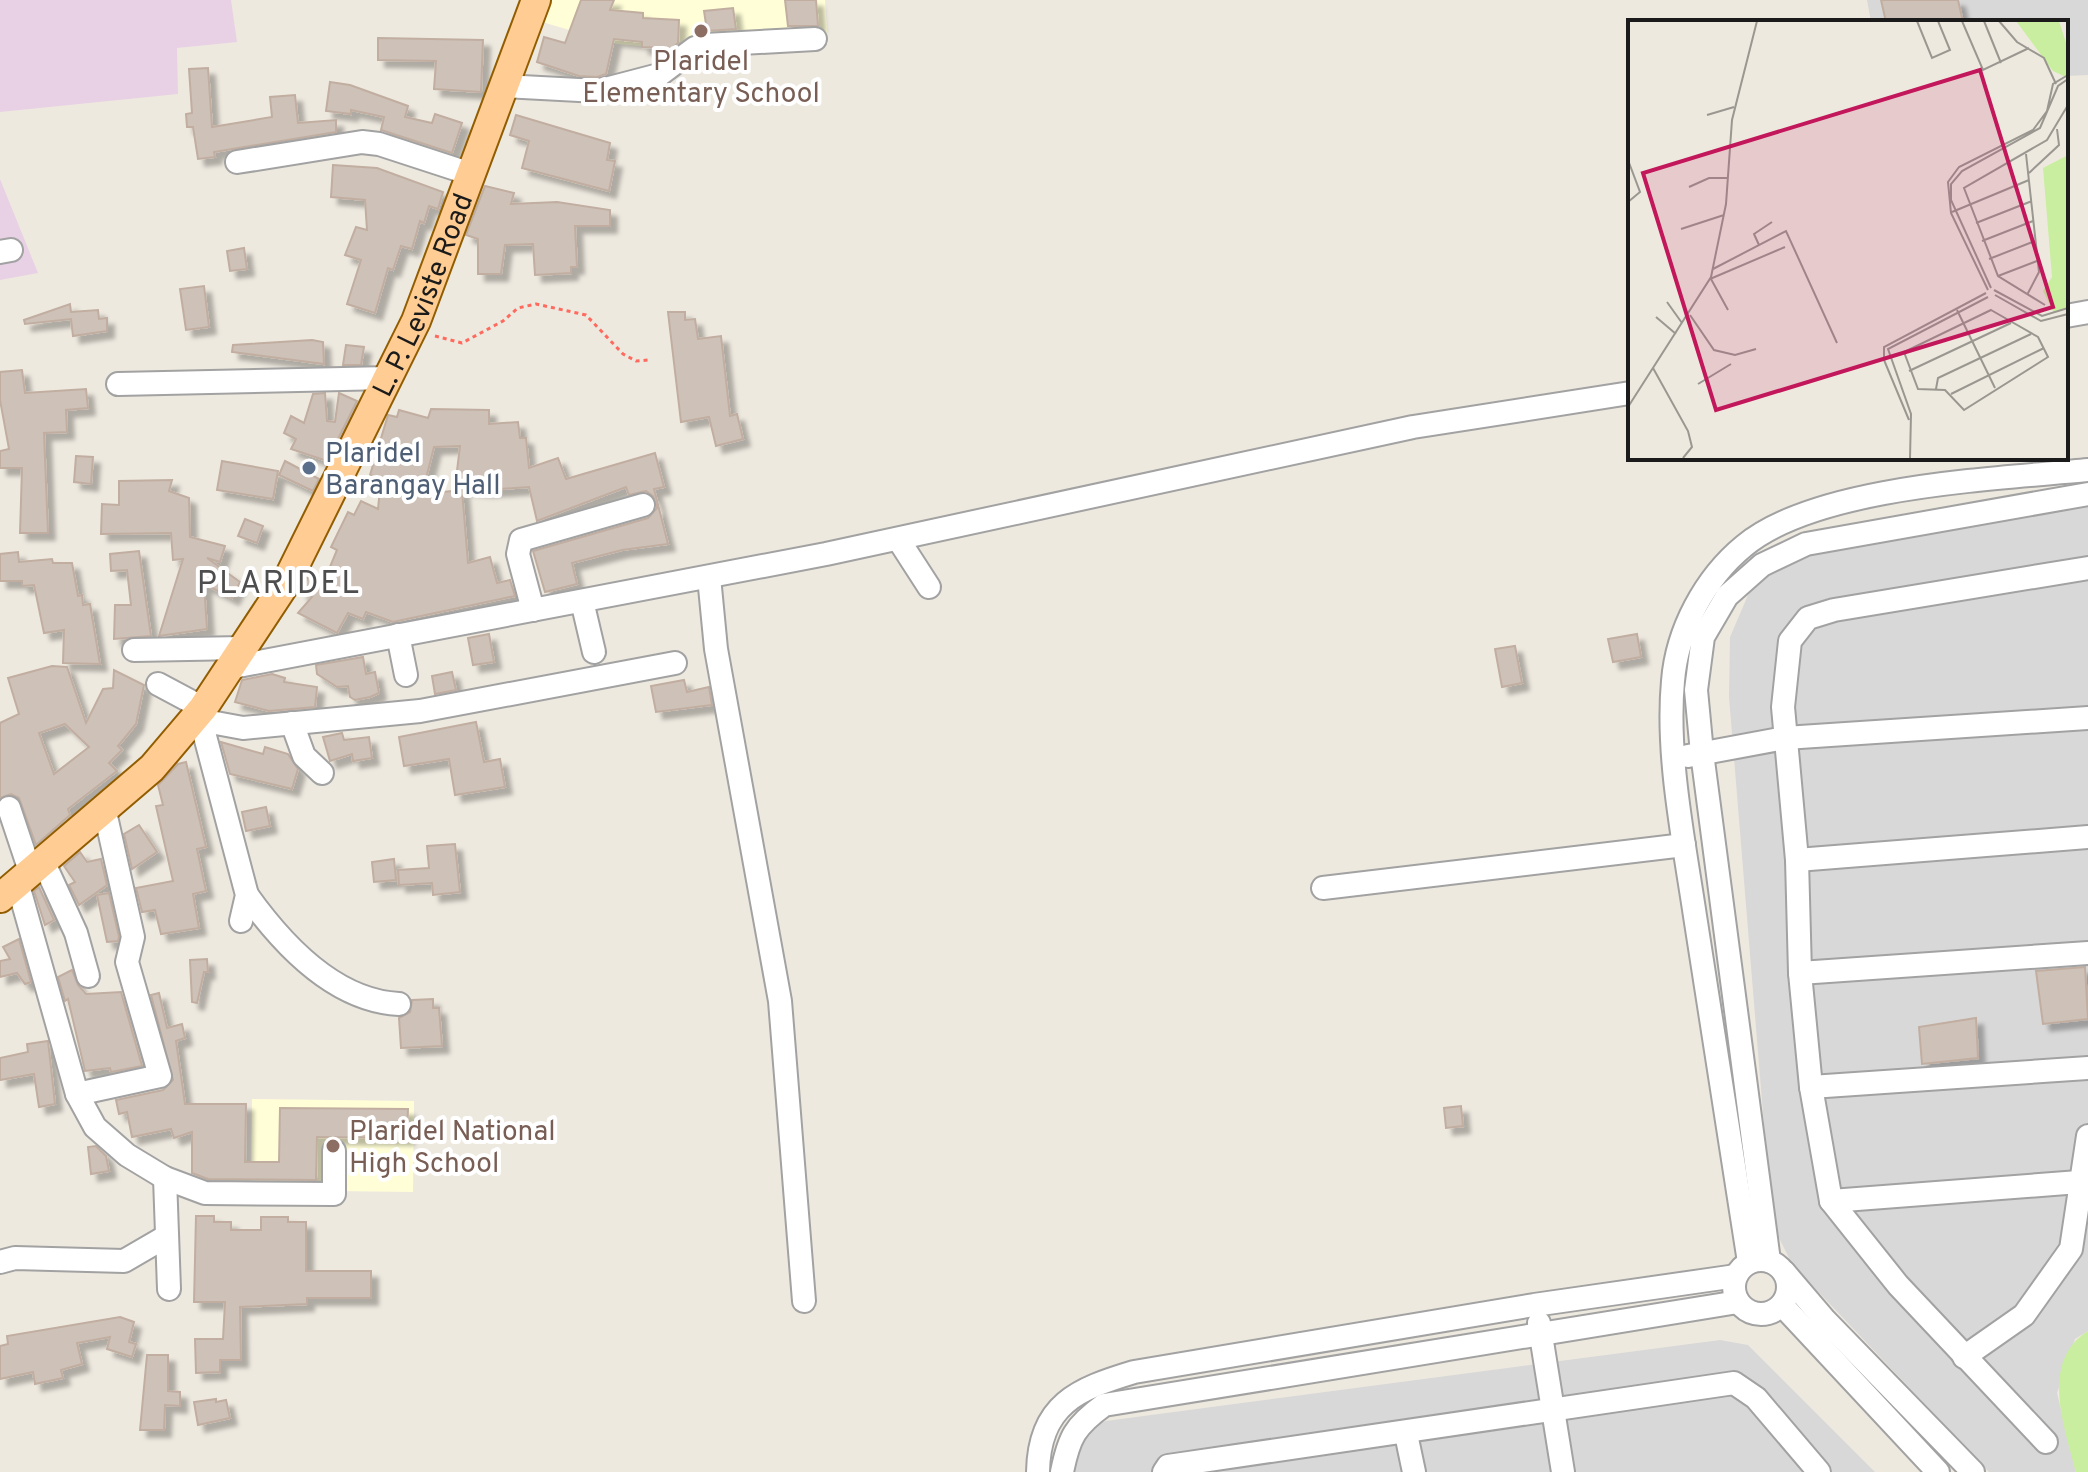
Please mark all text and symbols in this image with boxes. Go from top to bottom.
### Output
inset map [1628,20,2068,460]
marker: Plaridel Elementary School [692,22,710,40]
place label: Plaridel Elementary School [582,45,820,113]
street label: L. P. Leviste Road [366,189,483,404]
place label: Plaridel Barangay Hall [325,437,501,505]
marker: Plaridel Barangay Hall [300,459,318,477]
district label: PLARIDEL [197,565,361,605]
place label: Plaridel National High School [349,1115,556,1183]
marker: Plaridel National High School [324,1137,342,1155]

